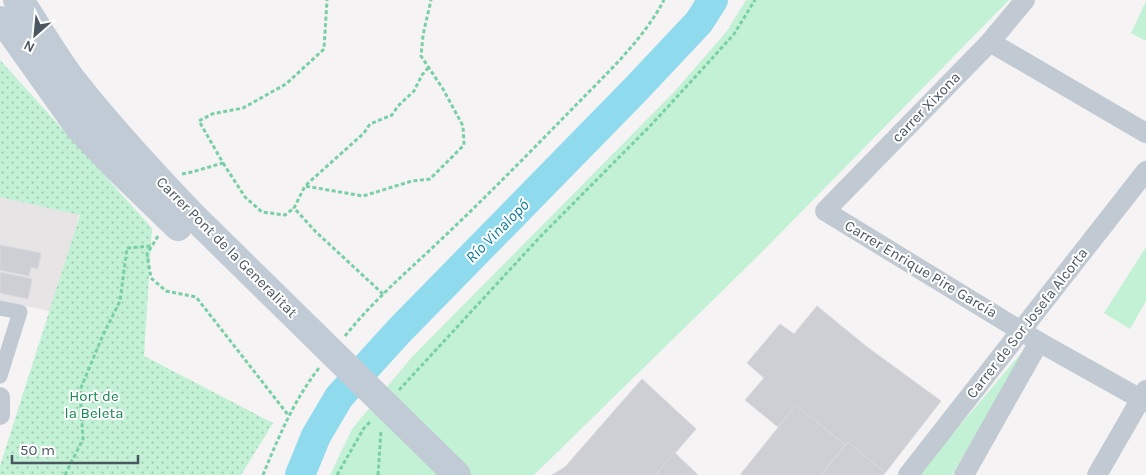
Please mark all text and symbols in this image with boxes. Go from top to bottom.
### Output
north arrow [10,10,60,60]
text: N [21,36,38,56]
street label: carrer Xixona [888,68,964,146]
street label: Carrer Pont de la Generalitat [153,173,301,321]
water label: Río Vinalopó [461,195,533,267]
street label: Carrer Enrique Pire García [841,216,1001,322]
street label: Carrer de Sor Josefa Alcorta [963,244,1091,402]
park label: Hort de la Beleta [65,387,123,422]
scale bar [12,432,139,464]
text: 50 m [20,441,55,459]

